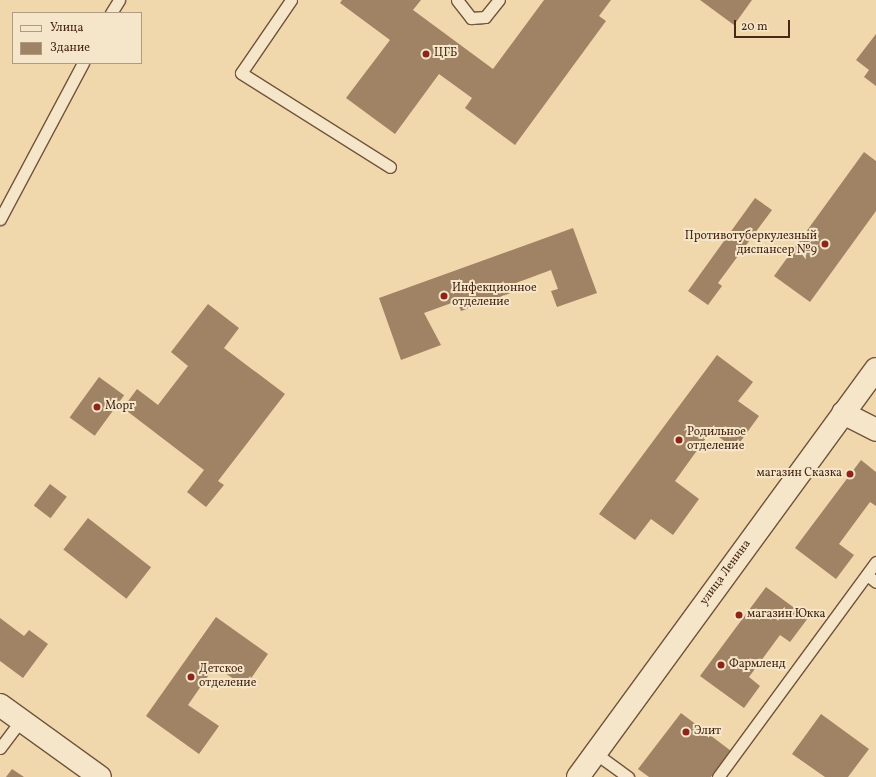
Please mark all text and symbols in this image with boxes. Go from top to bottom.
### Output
legend [12,12,142,64]
scale bar [736,12,792,38]
text: 20 m [741,19,768,35]
text: Улица [50,20,83,36]
text: Здание [50,40,90,56]
place label: ЦГБ [434,47,457,61]
marker: ЦГБ [421,49,431,59]
place label: Противотуберкулезный диспансер №9 [685,230,817,258]
marker: Противотуберкулезный диспансер №9 [820,239,830,249]
place label: Инфекционное отделение [452,282,537,310]
marker: Инфекционное отделение [439,291,449,301]
place label: Морг [105,400,134,414]
marker: Морг [92,402,102,412]
place label: Родильное отделение [687,426,746,454]
marker: Родильное отделение [674,435,684,445]
place label: магазин Сказка [757,467,842,481]
marker: магазин Сказка [845,469,855,479]
street label: улица Ленина [697,537,755,609]
place label: магазин Юкка [747,608,826,622]
marker: магазин Юкка [734,610,744,620]
place label: Фармленд [729,658,786,672]
marker: Фармленд [716,660,726,670]
place label: Детское отделение [199,663,256,691]
marker: Детское отделение [186,672,196,682]
place label: Элит [694,725,721,739]
marker: Элит [681,727,691,737]

